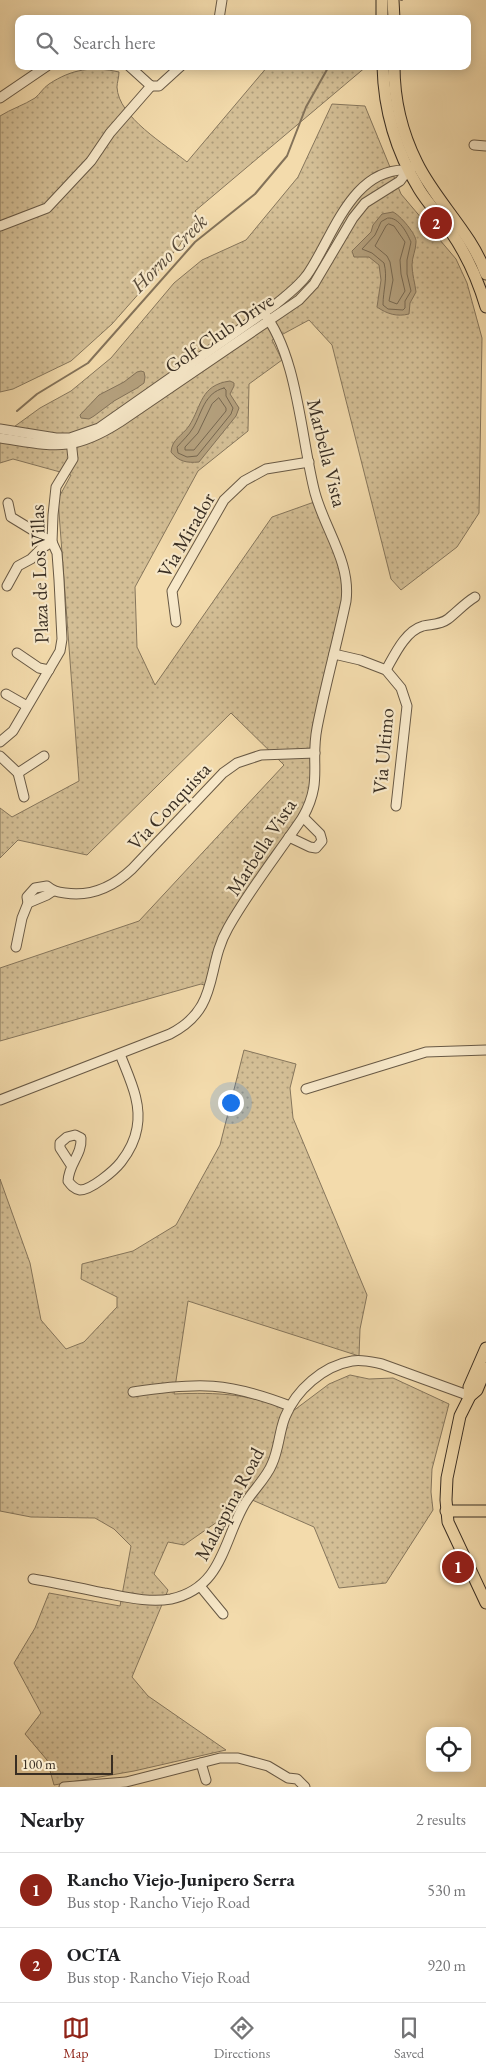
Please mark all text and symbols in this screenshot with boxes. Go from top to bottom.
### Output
search box [15,15,471,70]
icon: search [33,29,61,57]
text: Search here [73,30,155,55]
pin: 2 [420,204,452,242]
water label: Horno Creek [124,207,213,299]
street label: Golf Club Drive [160,287,279,379]
street label: Marbella Vista [301,396,353,510]
street label: Via Mirador [151,487,221,582]
street label: Plaza de Los Villas [24,504,54,644]
street label: Via Ultimo [366,707,400,795]
street label: Via Conquista [122,756,216,856]
street label: Marbella Vista [220,794,302,900]
your location [218,1090,244,1116]
street label: Malaspina Road [188,1442,270,1565]
pin: 1 [442,1548,474,1586]
map controls [426,1727,471,1772]
button: locate [426,1727,471,1772]
scale bar [15,1752,112,1775]
text: 100 m [22,1755,56,1773]
text: Nearby [20,1806,84,1833]
text: 2 results [416,1809,466,1830]
text: Rancho Viejo-Junipero Serra [67,1867,295,1892]
text: 1 [32,1880,40,1901]
text: 530 m [427,1880,466,1901]
text: Bus stop · Rancho Viejo Road [67,1892,250,1913]
text: OCTA [67,1942,121,1967]
text: 2 [32,1955,40,1976]
text: 920 m [427,1955,466,1976]
text: Bus stop · Rancho Viejo Road [67,1967,250,1988]
tab: Map [62,2014,90,2062]
tab: Directions [214,2014,270,2062]
tab: Saved [394,2014,424,2062]

